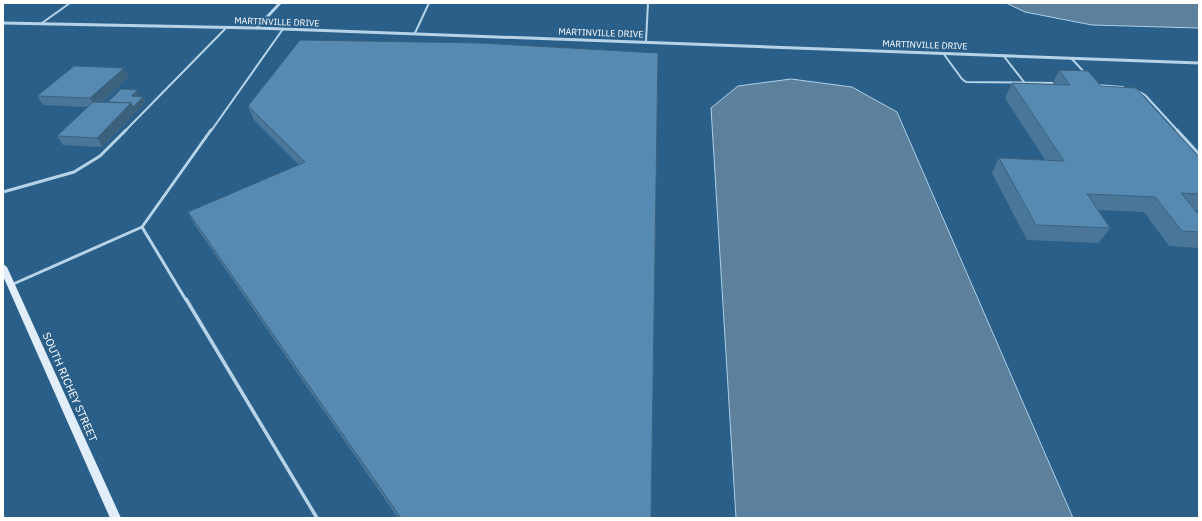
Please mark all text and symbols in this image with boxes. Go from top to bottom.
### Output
street label: MARTINVILLE DRIVE [234,15,320,28]
street label: MARTINVILLE DRIVE [558,26,644,39]
street label: MARTINVILLE DRIVE [882,38,968,51]
street label: SOUTH RICHEY STREET [40,330,101,445]

